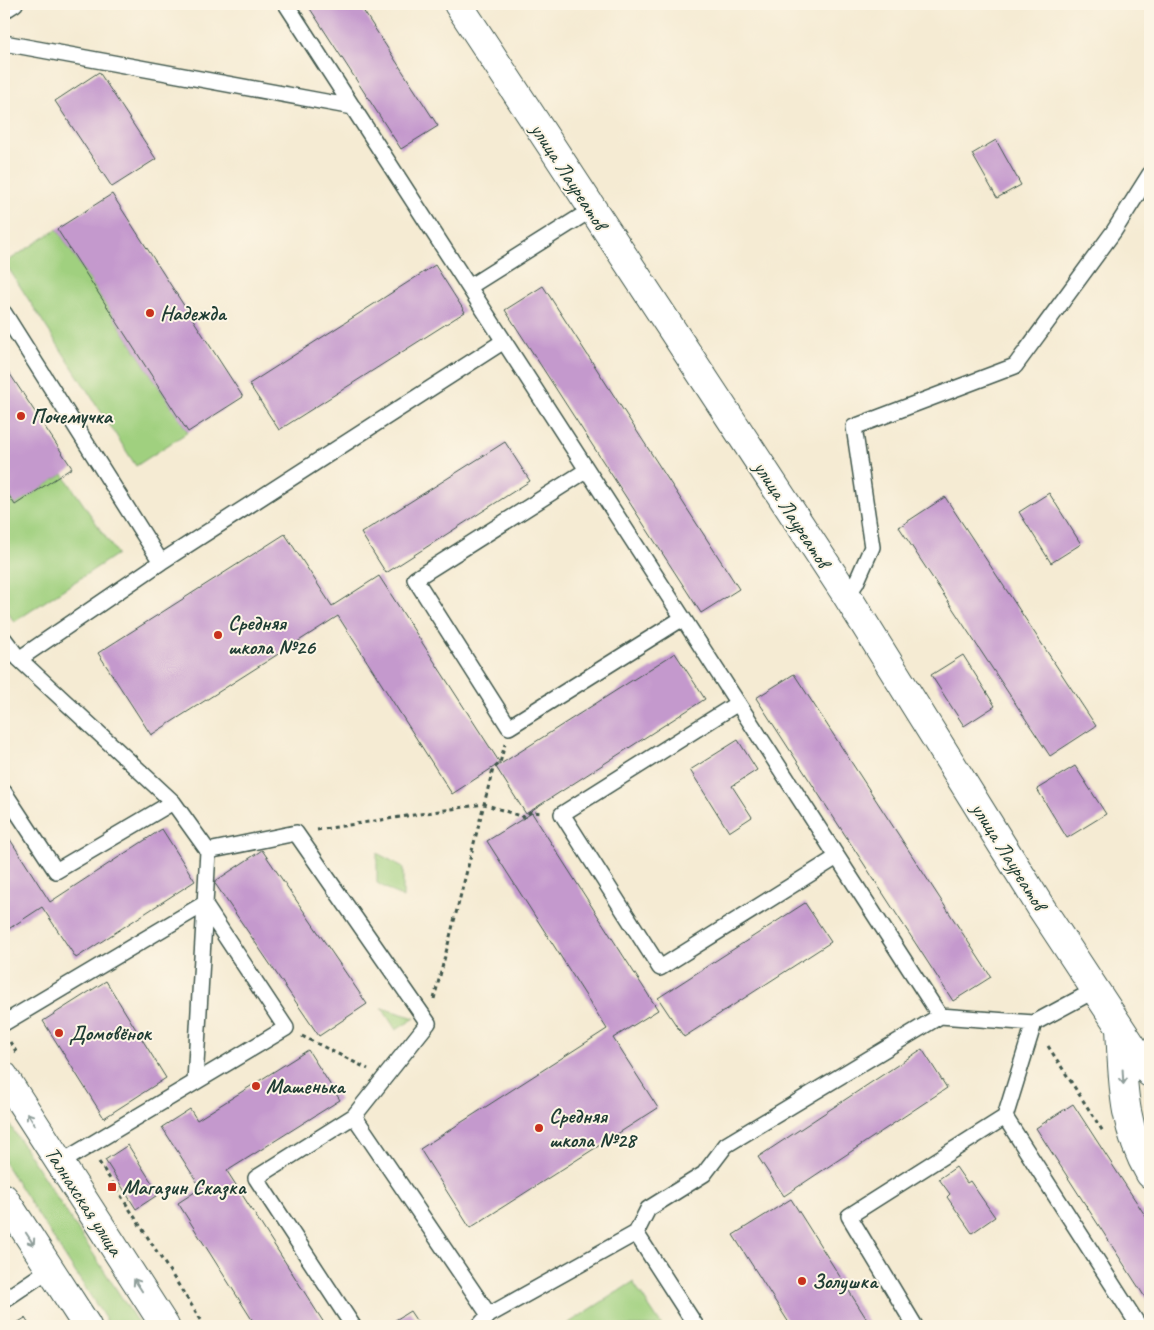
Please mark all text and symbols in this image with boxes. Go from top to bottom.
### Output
street label: улица Лауреатов [524,116,615,238]
place label: Надежда [160,300,228,326]
marker: Надежда [144,307,156,319]
place label: Почемучка [31,403,114,429]
marker: Почемучка [15,410,27,422]
street label: улица Лауреатов [747,454,838,576]
place label: Средняя школа №26 [228,610,317,660]
marker: Средняя школа №26 [212,629,224,641]
street label: улица Лауреатов [965,796,1054,918]
place label: Домовёнок [69,1020,153,1046]
marker: Домовёнок [53,1027,65,1039]
one-way arrow [1118,1068,1127,1084]
place label: Машенька [266,1073,346,1099]
marker: Машенька [250,1080,262,1092]
place label: Средняя школа №28 [549,1103,638,1153]
one-way arrow [26,1112,37,1126]
marker: Средняя школа №28 [533,1122,545,1134]
street label: Талнахская улица [39,1142,130,1262]
place label: Магазин Сказка [122,1174,248,1201]
marker: Магазин Сказка [106,1181,118,1193]
one-way arrow [25,1232,35,1246]
place label: Золушка [812,1268,879,1295]
marker: Золушка [796,1275,808,1287]
one-way arrow [133,1279,143,1293]

